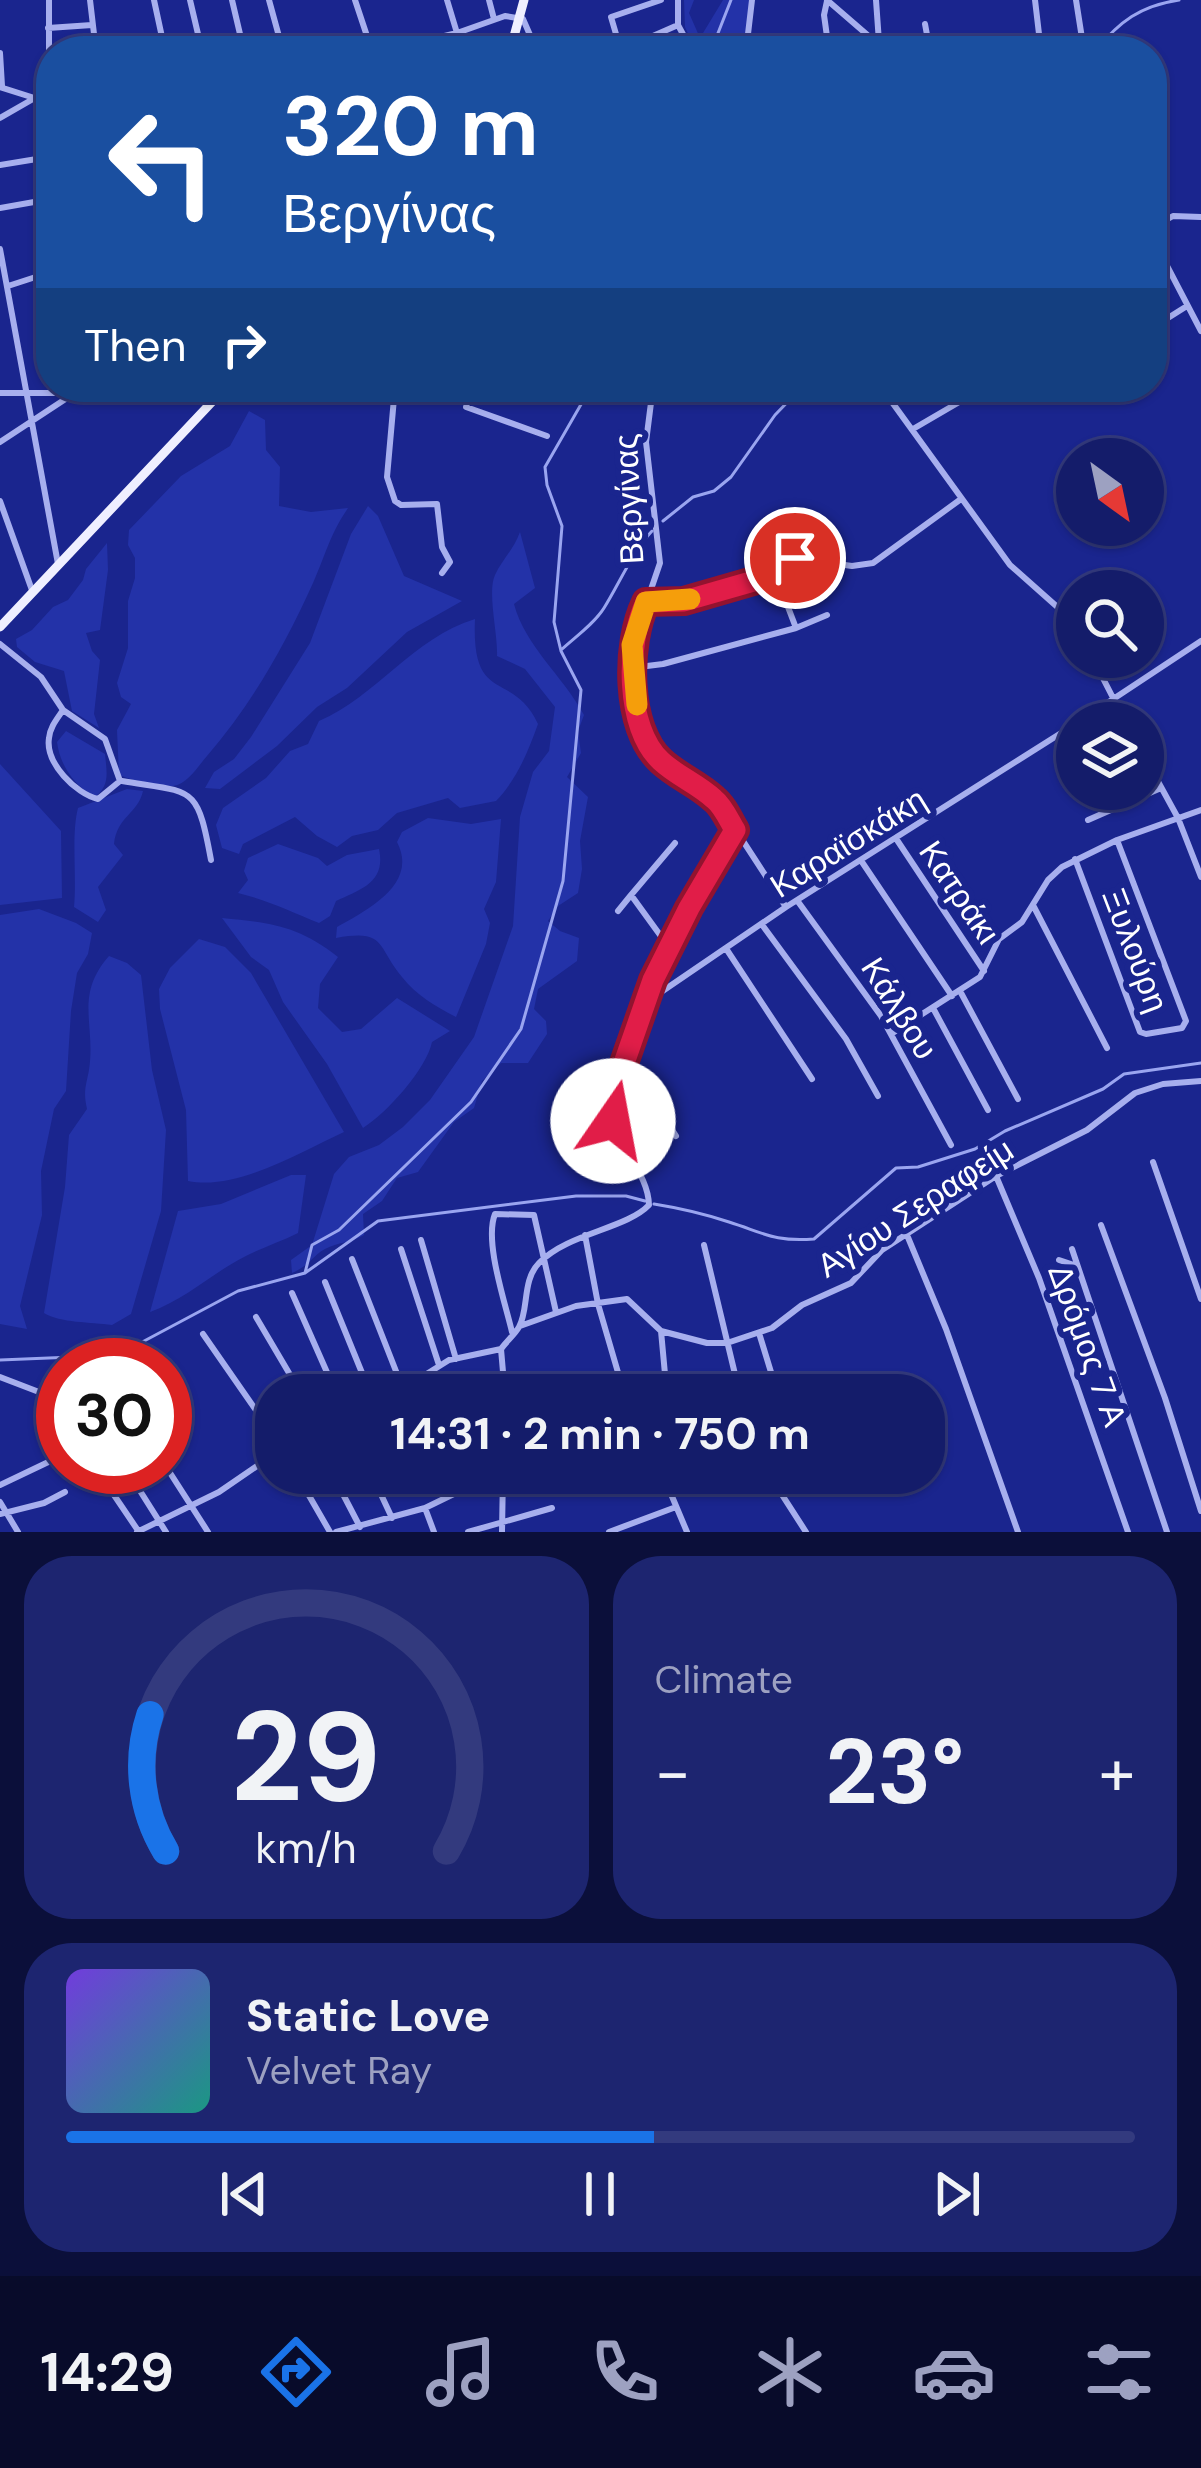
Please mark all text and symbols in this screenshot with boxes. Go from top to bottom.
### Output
text: 320 m [282,72,539,181]
icon: left [84,84,240,240]
text: Βεργίνας [282,178,496,249]
icon: right [211,312,277,378]
text: Then [84,316,187,375]
street label: Βεργίνας [604,433,653,565]
north arrow [1056,438,1164,546]
map controls [1056,438,1164,810]
pin [744,507,846,609]
icon: arrive [762,525,828,591]
button: search [1056,570,1164,678]
button: layers [1056,702,1164,810]
street label: Καραϊσκάκη [762,777,934,907]
street label: Κατράκι [909,832,1010,952]
street label: Ξυλούρη [1092,882,1179,1018]
street label: Κάλβου [852,949,948,1067]
position arrow [550,1058,676,1184]
street label: Αγίου Σεραφείμ [809,1128,1022,1287]
street label: Δρόμος 7 Α [1038,1258,1137,1432]
speed limit sign: 30 [36,1338,192,1494]
text: 14:31 · 2 min · 750 m [390,1404,810,1463]
text: Climate [655,1654,793,1705]
text: 29 [231,1676,382,1839]
text: 23° [825,1714,964,1831]
text: − [655,1730,691,1815]
text: + [1099,1730,1135,1815]
text: km/h [256,1819,357,1875]
text: Static Love [246,1986,490,2045]
text: Velvet Ray [246,2045,432,2096]
icon: previous [211,2161,277,2227]
icon: pause [567,2161,633,2227]
icon: next [924,2161,990,2227]
icon: directions [254,2330,338,2414]
icon: music [419,2330,503,2414]
icon: phone [583,2330,667,2414]
icon: climate [748,2330,832,2414]
icon: car [912,2330,996,2414]
icon: filters [1077,2330,1161,2414]
text: 14:29 [40,2337,174,2408]

